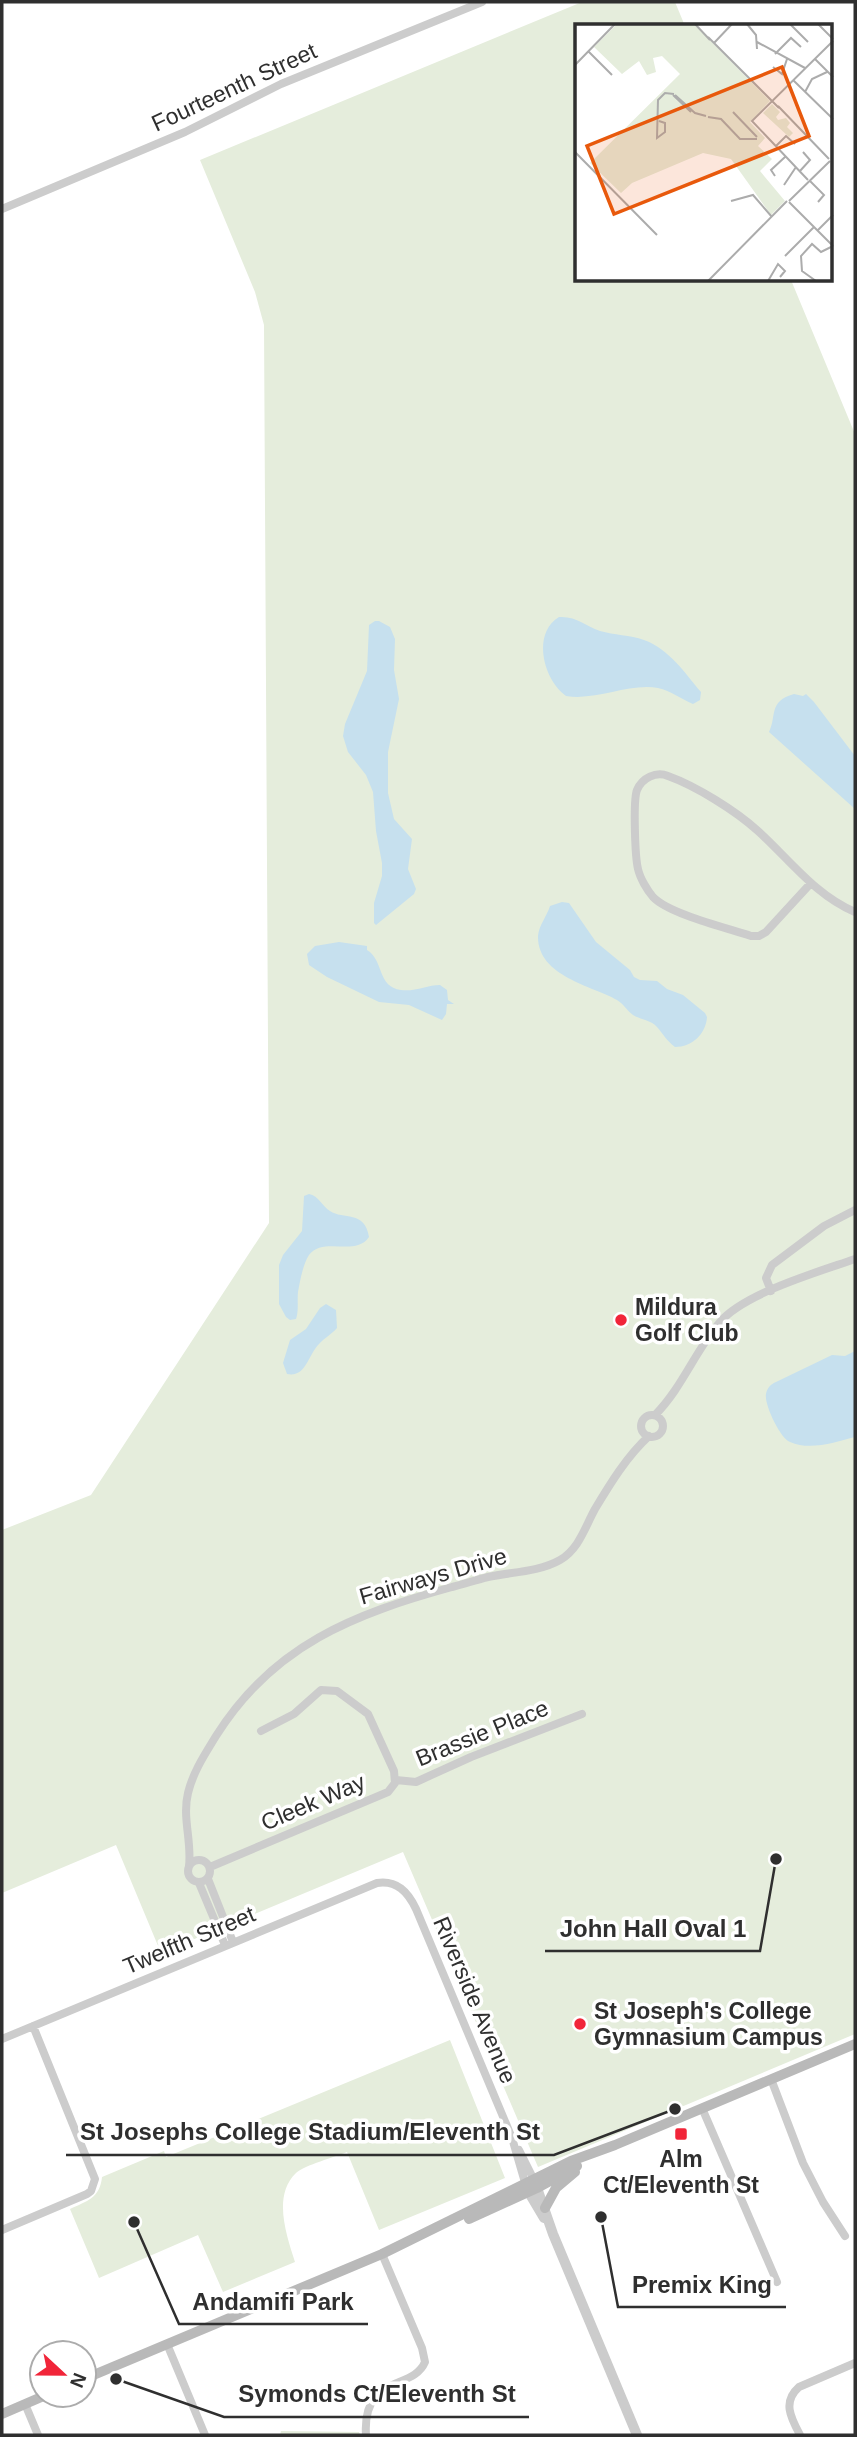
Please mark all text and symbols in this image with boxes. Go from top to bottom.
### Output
inset map [575,24,832,282]
street label: Fourteenth Street [147,37,321,137]
place label: Mildura Golf Club [635,1294,738,1346]
marker: Mildura Golf Club [613,1312,629,1328]
street label: Fairways Drive [356,1543,510,1609]
street label: Brassie Place [412,1695,552,1771]
street label: Cleek Way [257,1768,369,1836]
street label: Twelfth Street [119,1900,259,1979]
callout: John Hall Oval 1 [545,1906,760,1951]
street label: Riverside Avenue [428,1913,522,2087]
text: John Hall Oval 1 [560,1915,746,1942]
place label: St Joseph's College Gymnasium Campus [594,1998,823,2050]
marker: St Joseph's College Gymnasium Campus [572,2016,588,2032]
callout: St Josephs College Stadium/Eleventh St [66,2110,554,2155]
text: St Josephs College Stadium/Eleventh St [80,2118,540,2145]
marker: Alm Ct/Eleventh St [673,2126,689,2142]
place label: Alm Ct/Eleventh St [603,2146,759,2198]
callout: Premix King [618,2262,786,2307]
text: Premix King [632,2271,772,2298]
callout: Andamifi Park [179,2279,368,2324]
text: Andamifi Park [192,2288,354,2315]
north arrow [28,2339,98,2409]
text: N [66,2370,91,2390]
callout: Symonds Ct/Eleventh St [224,2372,529,2417]
text: Symonds Ct/Eleventh St [238,2380,516,2407]

